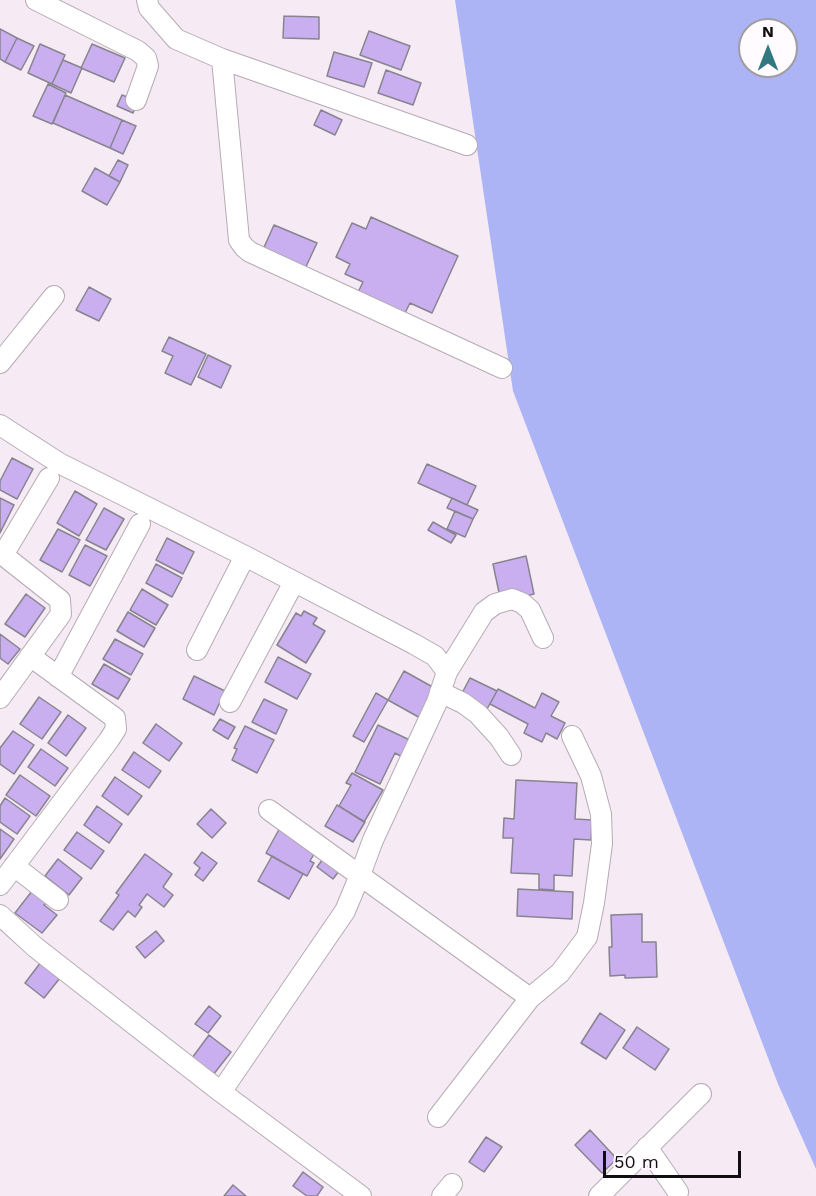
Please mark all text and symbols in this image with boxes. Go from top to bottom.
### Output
north arrow [738,18,798,78]
text: N [762,22,774,41]
scale bar [606,1139,744,1177]
text: 50 m [614,1151,659,1172]

